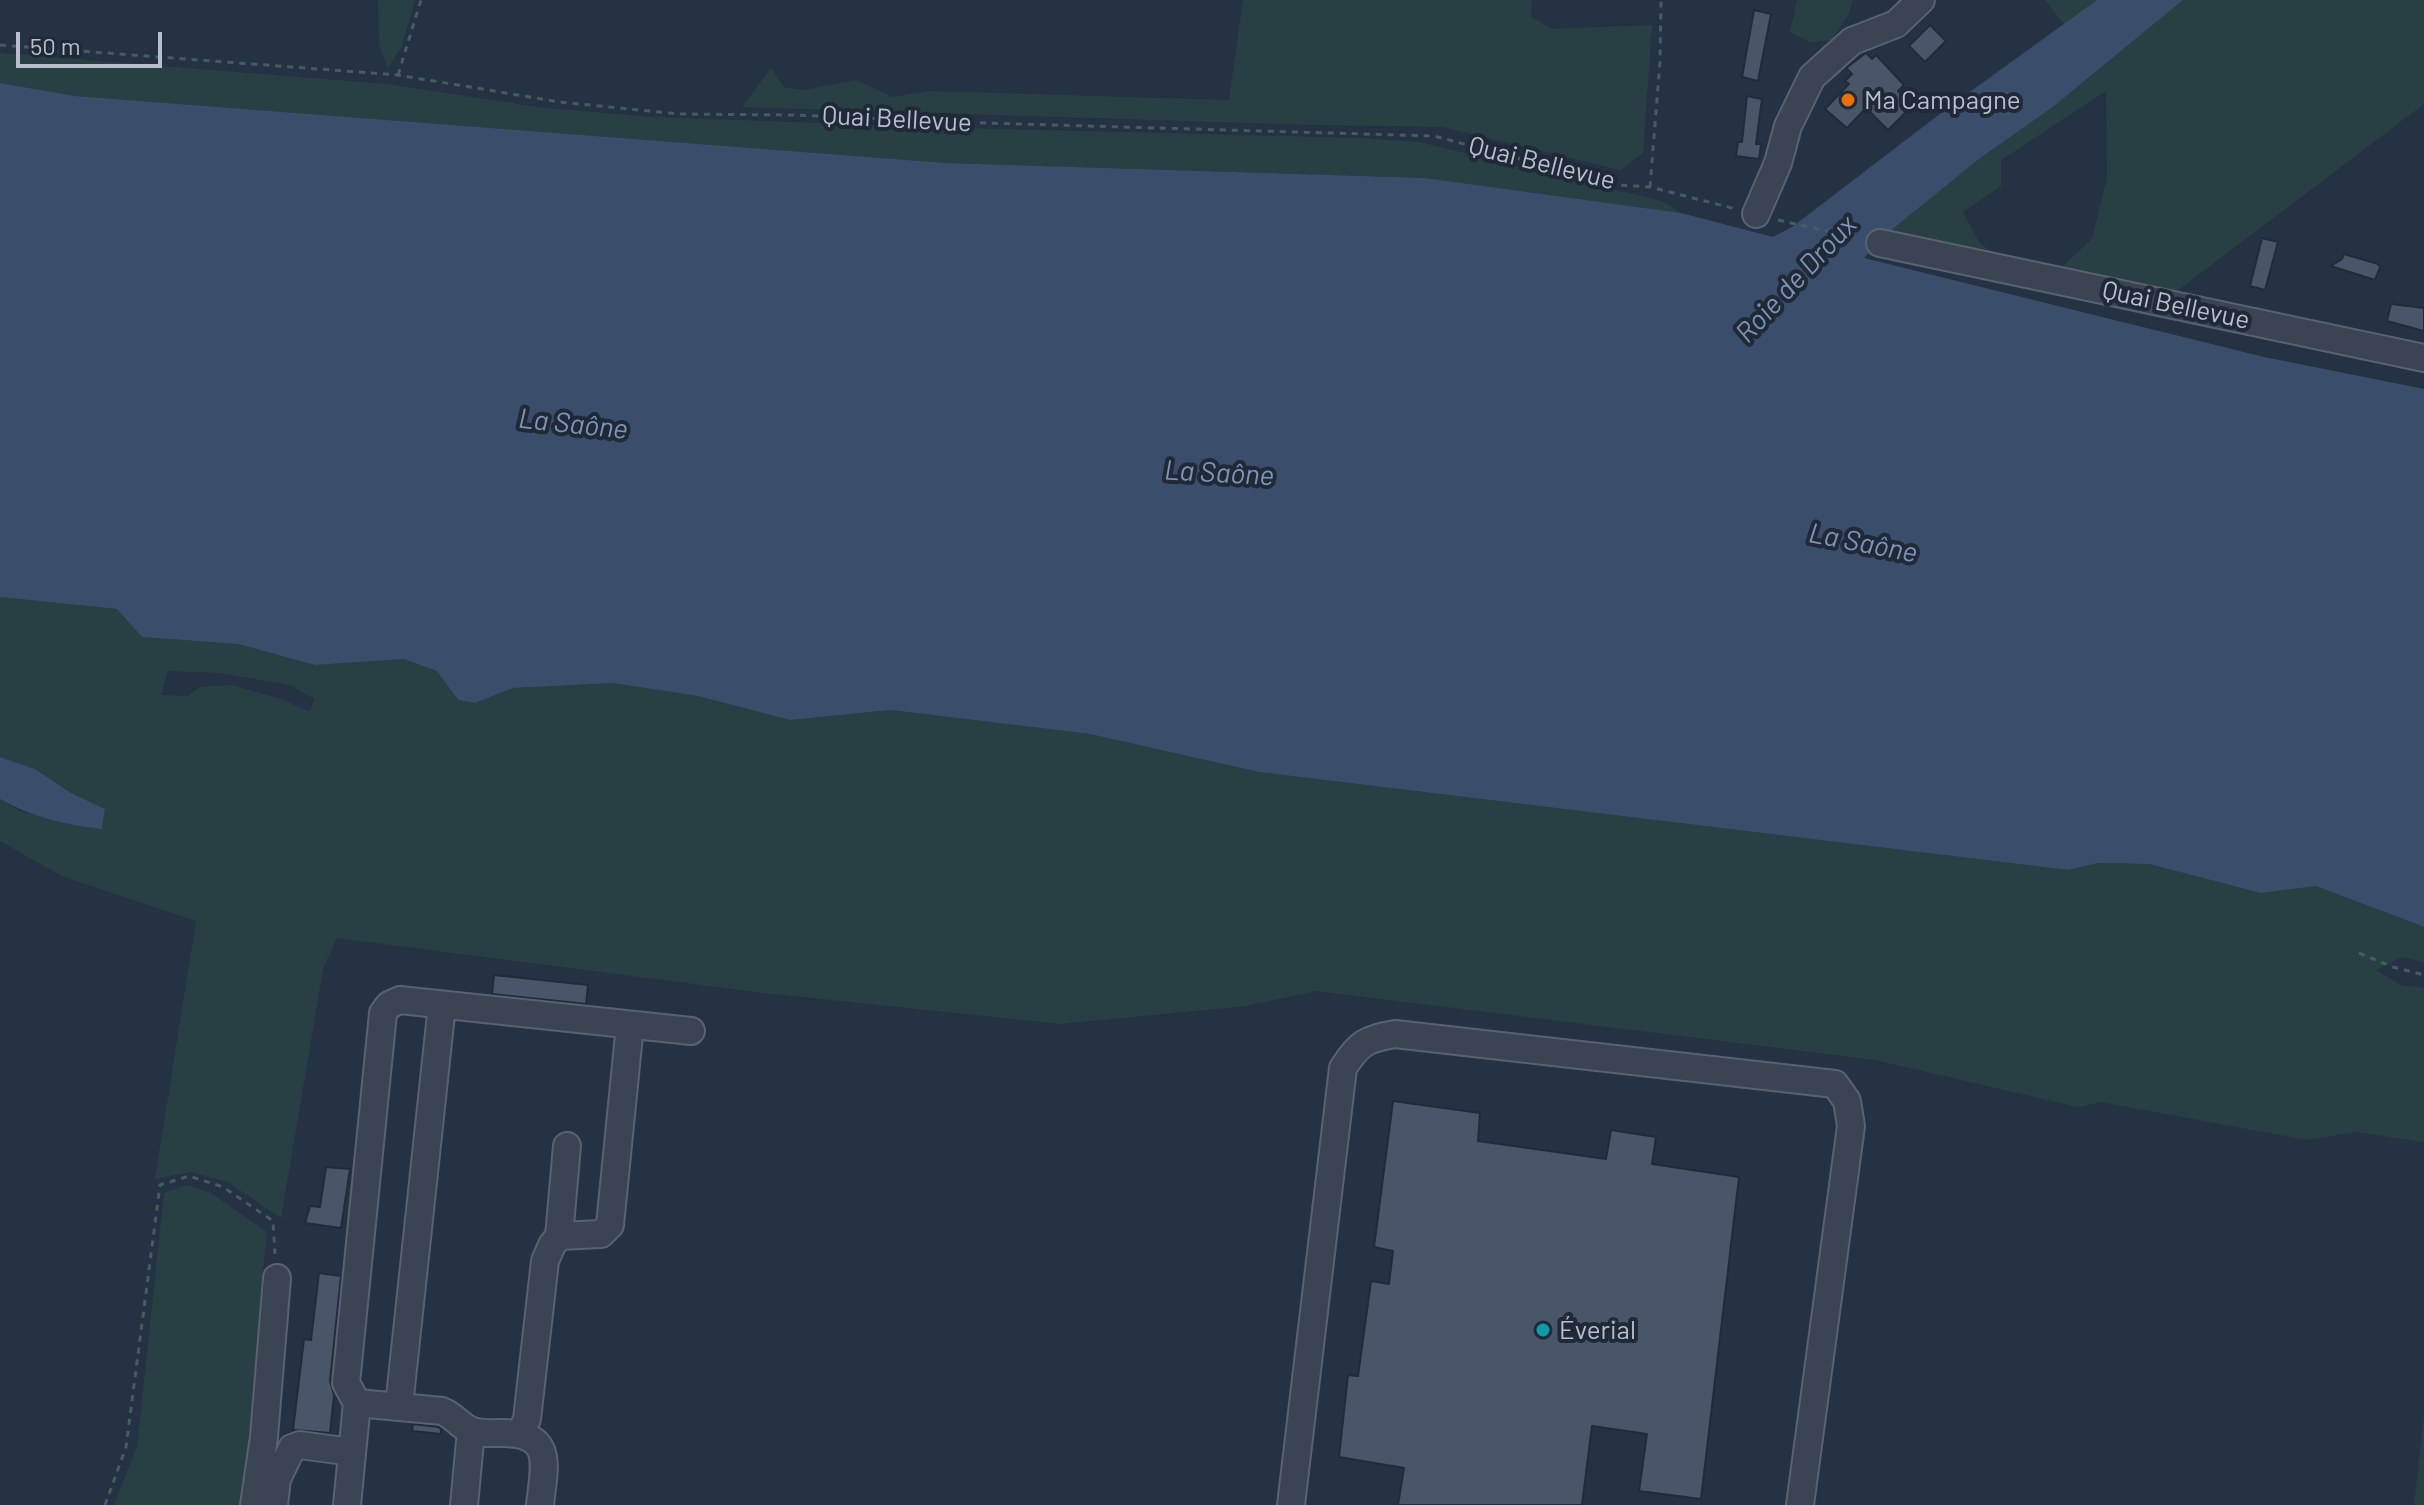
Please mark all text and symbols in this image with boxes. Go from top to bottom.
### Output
scale bar [20,16,166,66]
text: 50 m [30,31,81,60]
place label: Ma Campagne [1864,84,2021,116]
marker: Ma Campagne [1839,91,1857,109]
street label: Quai Bellevue [821,100,973,138]
street label: Quai Bellevue [1466,130,1618,196]
water label: Roie de Droux [1729,208,1863,350]
street label: Quai Bellevue [2099,274,2253,336]
water label: La Saône [517,402,629,446]
water label: La Saône [1163,453,1275,493]
water label: La Saône [1806,516,1920,570]
place label: Éverial [1559,1314,1636,1346]
marker: Éverial [1534,1321,1552,1339]

